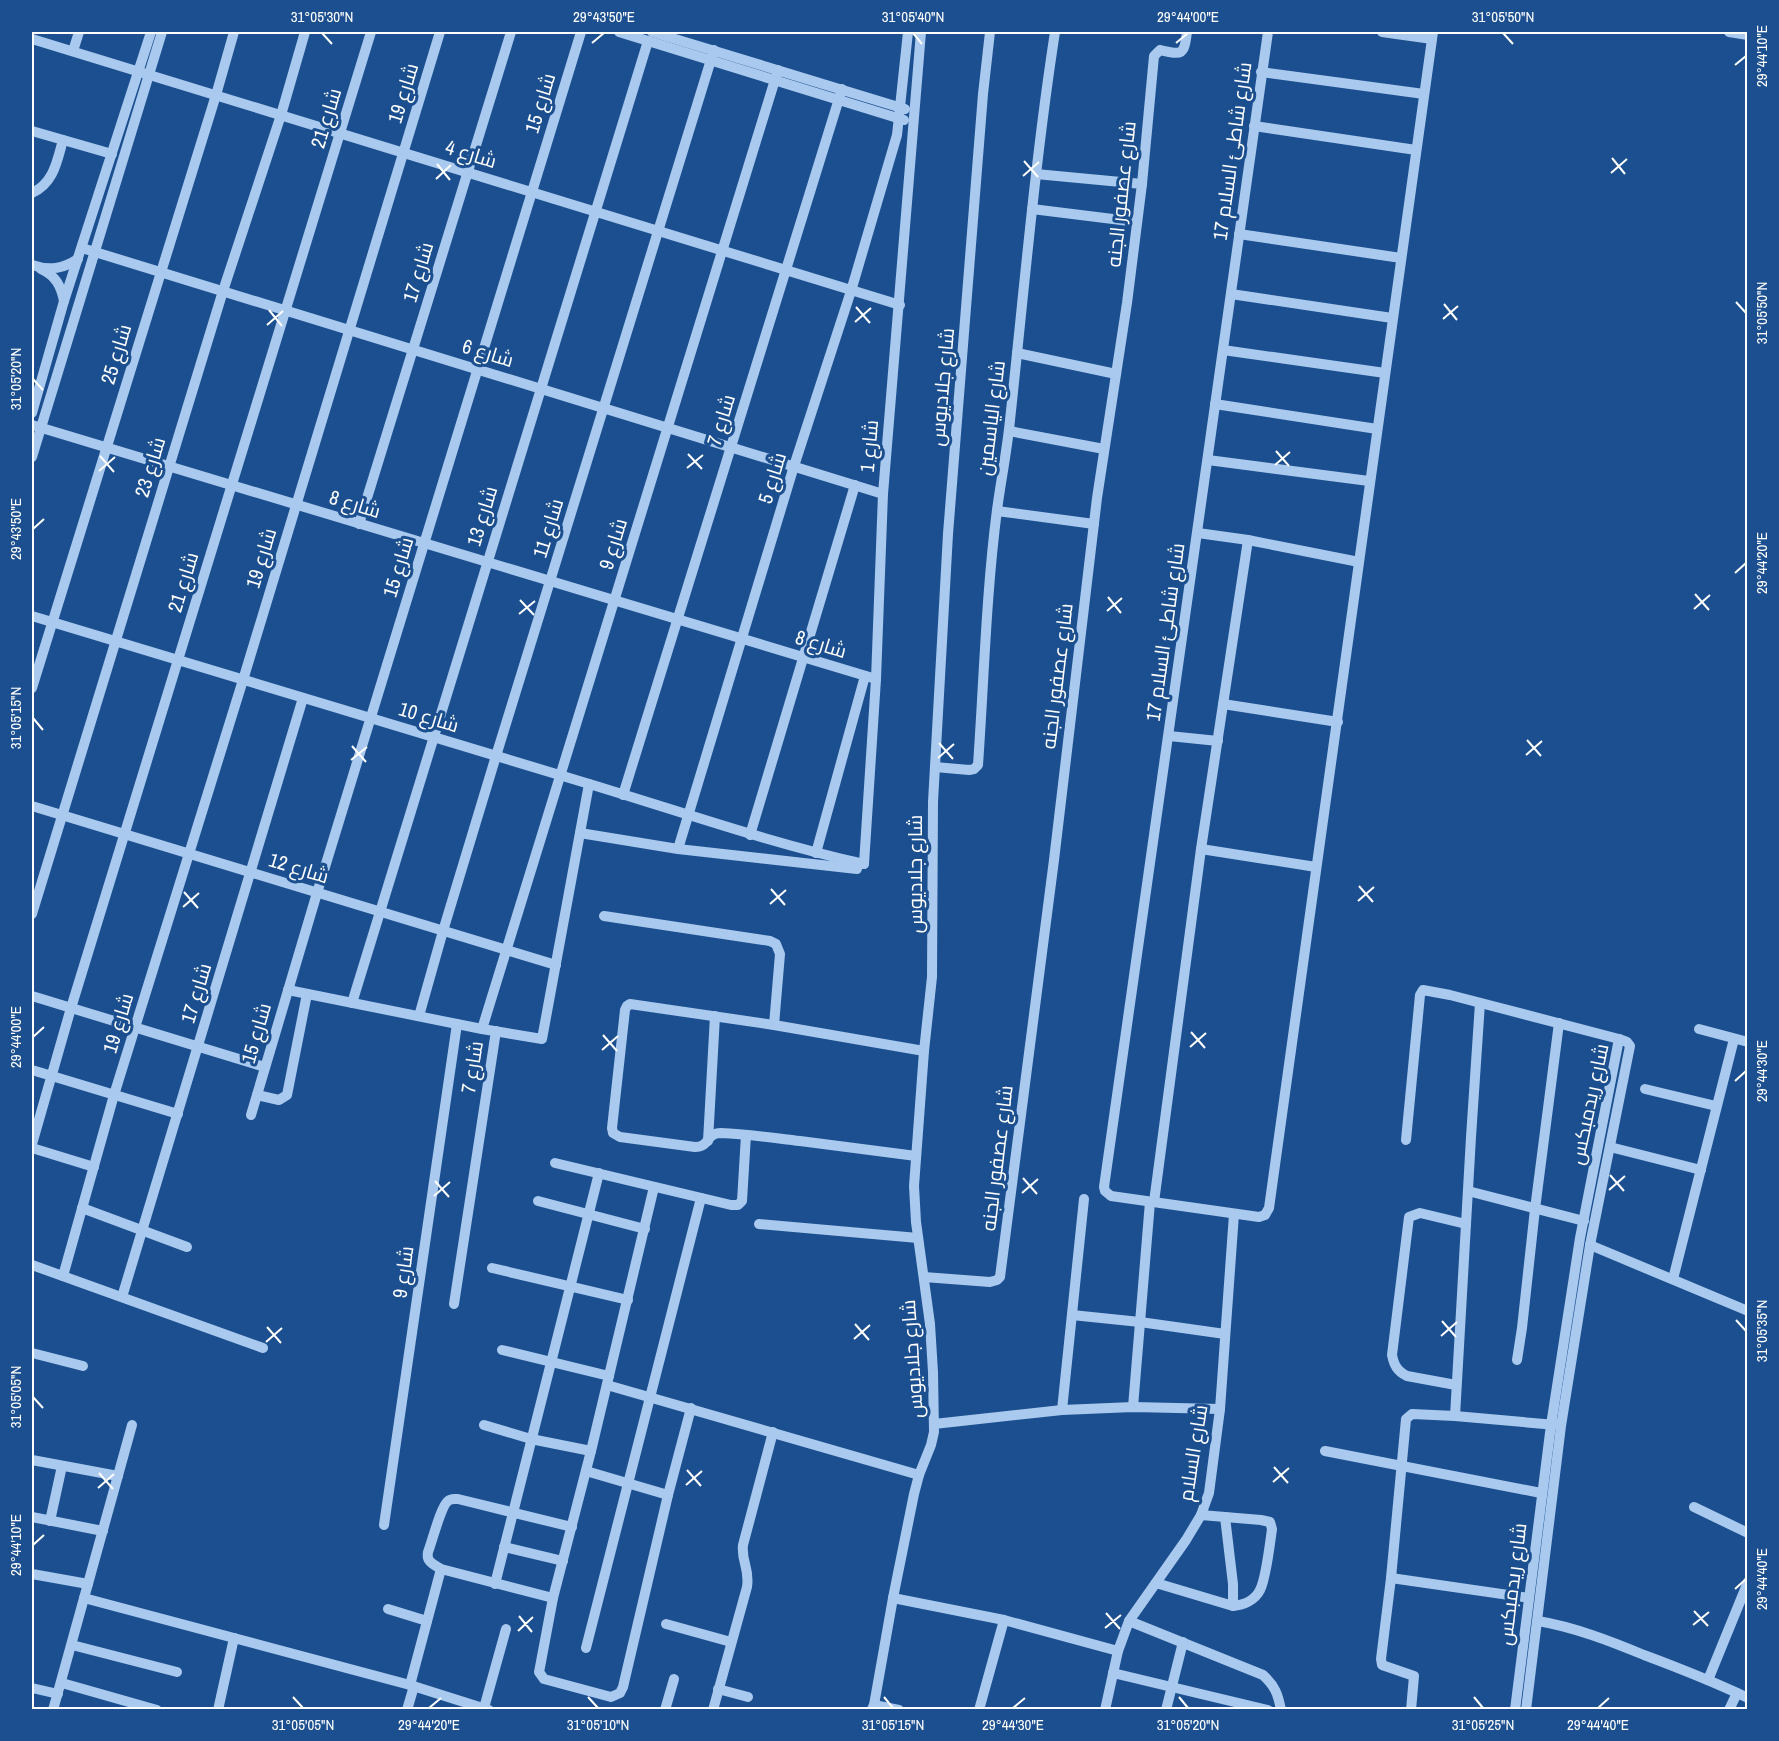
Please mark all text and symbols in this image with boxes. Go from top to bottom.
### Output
text: 31°05'30"N [291,6,353,27]
text: 29°43'50"E [573,6,635,27]
text: 31°05'40"N [882,6,944,27]
text: 29°44'00"E [1157,6,1219,27]
text: 31°05'50"N [1472,6,1534,27]
text: 29°44'10"E [1751,25,1772,87]
street label: شارع 19 [381,59,425,127]
street label: شارع شاطئ السلام 17 [1206,60,1258,242]
street label: شارع 15 [518,69,562,137]
street label: شارع 21 [304,84,348,152]
street label: شارع عصفور الجنه [1099,120,1143,268]
street label: شارع 4 [442,133,500,175]
street label: شارع 17 [396,238,440,306]
text: 31°05'50"N [1751,282,1772,344]
street label: شارع 25 [94,320,138,388]
street label: شارع جلاديوس [923,327,961,447]
street label: شارع 6 [459,332,517,374]
text: 31°05'20"N [5,348,26,410]
street label: شارع الياسمين [970,359,1012,477]
street label: شارع 7 [700,391,742,449]
street label: شارع 1 [853,419,885,473]
street label: شارع 23 [128,433,172,501]
street label: شارع 5 [751,449,793,507]
street label: شارع 13 [460,482,504,550]
street label: شارع 8 [326,483,384,525]
street label: شارع 11 [526,495,570,561]
text: 29°43'50"E [5,498,26,560]
street label: شارع 9 [592,515,634,573]
street label: شارع 19 [239,524,283,592]
text: 29°44'20"E [1751,532,1772,594]
street label: شارع 15 [376,533,420,601]
street label: شارع شاطئ السلام 17 [1139,541,1191,723]
street label: شارع 21 [161,548,205,616]
street label: شارع عصفور الجنه [1034,601,1080,751]
street label: شارع 8 [792,623,850,665]
text: 31°05'15"N [5,687,26,749]
street label: شارع 10 [395,695,463,739]
street label: شارع جلاديوس [901,815,929,933]
street label: شارع 12 [265,846,333,890]
street label: شارع 17 [174,959,218,1027]
street label: شارع 19 [96,989,140,1057]
street label: شارع 15 [234,1000,278,1066]
text: 29°44'00"E [5,1006,26,1068]
street label: شارع 7 [454,1039,490,1095]
text: 29°44'30"E [1751,1040,1772,1102]
street label: شارع ريدمبكس [1563,1041,1615,1167]
street label: شارع عصفور الجنه [974,1083,1020,1233]
street label: شارع 9 [385,1244,421,1300]
street label: شارع جلاديوس [894,1299,930,1419]
text: 31°05'35"N [1751,1300,1772,1362]
text: 31°05'05"N [5,1366,26,1428]
street label: شارع السلام [1172,1403,1214,1503]
text: 29°44'10"E [5,1514,26,1576]
street label: شارع ريدمبكس [1491,1521,1533,1647]
text: 29°44'40"E [1751,1548,1772,1610]
text: 31°05'05"N [272,1714,334,1735]
text: 29°44'20"E [398,1714,460,1735]
text: 31°05'10"N [567,1714,629,1735]
text: 31°05'15"N [862,1714,924,1735]
text: 29°44'30"E [982,1714,1044,1735]
text: 31°05'20"N [1157,1714,1219,1735]
text: 31°05'25"N [1452,1714,1514,1735]
text: 29°44'40"E [1567,1714,1629,1735]

